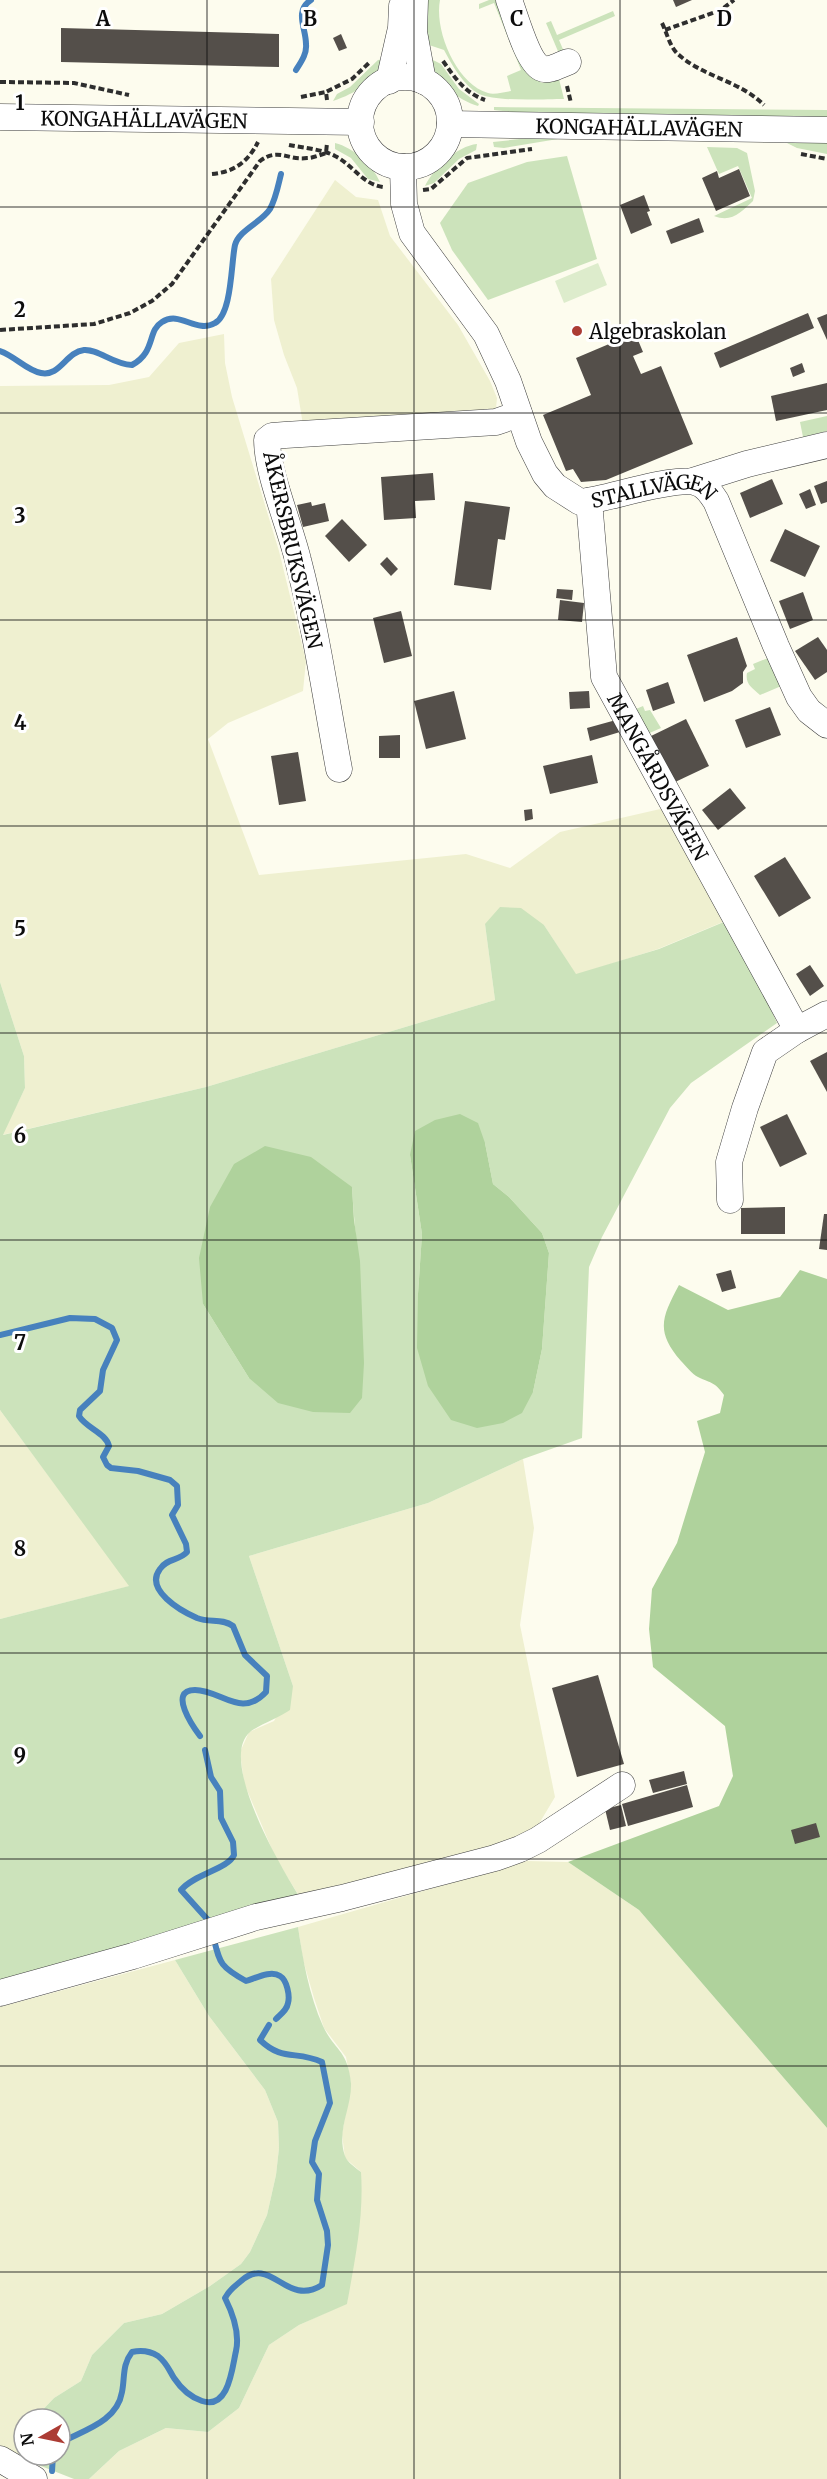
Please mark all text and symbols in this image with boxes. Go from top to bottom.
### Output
text: A [95,6,111,31]
text: B [303,6,317,31]
text: C [510,6,524,31]
text: D [716,6,732,31]
text: 1 [15,90,25,115]
street label: KONGAHÄLLAVÄGEN [40,105,248,133]
street label: KONGAHÄLLAVÄGEN [535,113,743,141]
text: 2 [14,297,26,322]
place label: Algebraskolan [588,319,727,344]
marker: Algebraskolan [570,324,584,338]
street label: ÅKERSBRUKSVÄGEN [258,447,330,652]
street label: STALLVÄGEN [588,469,723,513]
text: 3 [14,503,26,528]
street label: MANGÅRDSVÄGEN [603,688,714,865]
text: 4 [14,710,27,735]
text: 5 [14,916,26,941]
text: 6 [14,1123,26,1148]
text: 7 [14,1330,26,1355]
text: 8 [14,1536,26,1561]
text: 9 [14,1743,26,1768]
north arrow [12,2407,72,2467]
text: N [16,2431,38,2447]

